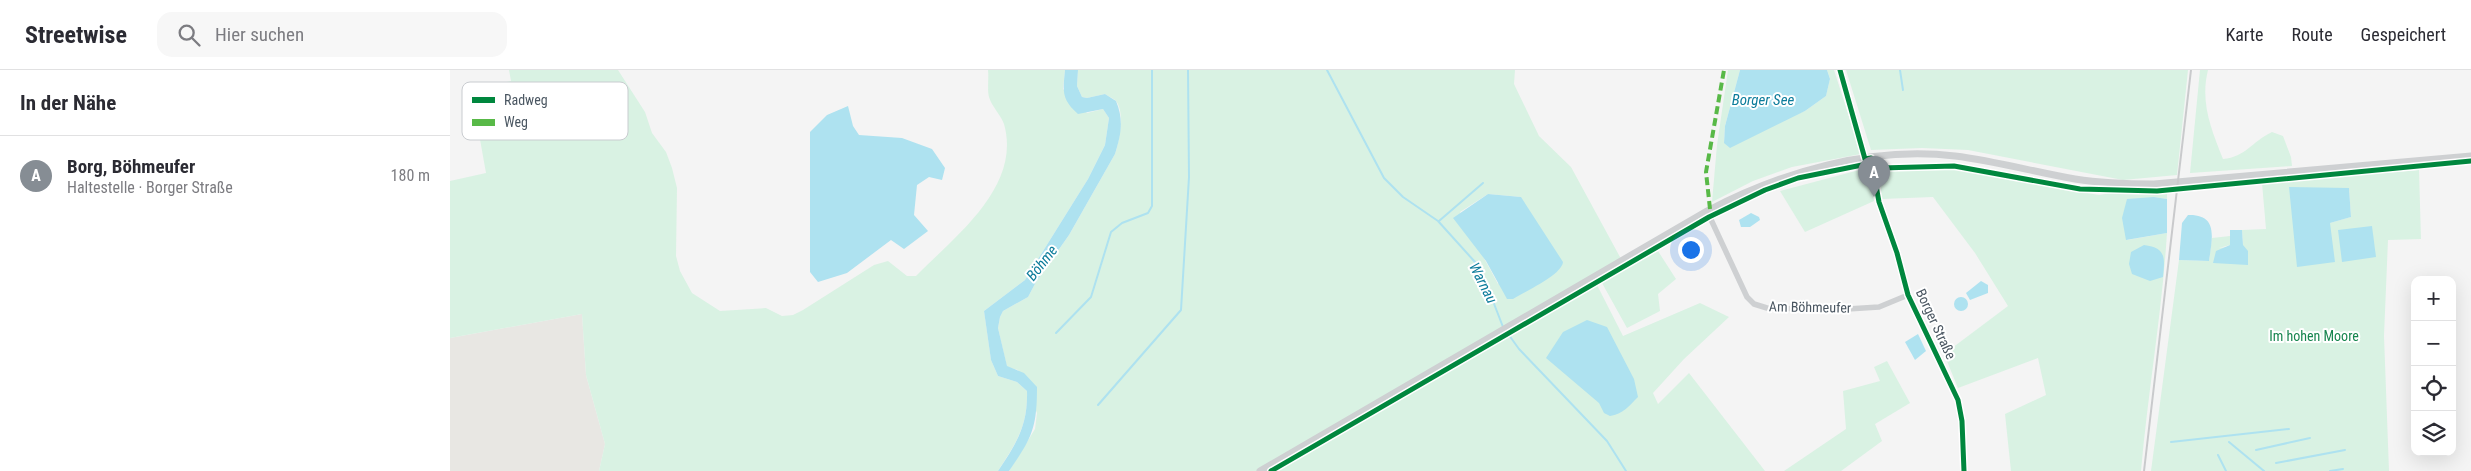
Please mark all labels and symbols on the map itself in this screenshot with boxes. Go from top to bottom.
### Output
legend [462,82,628,140]
water label: Borger See [1732,91,1794,109]
text: Radweg [504,92,548,108]
text: Weg [504,114,528,130]
pin: A [1858,156,1890,197]
your location [1678,237,1704,263]
water label: Böhme [1023,242,1062,284]
water label: Warnau [1465,260,1501,306]
street label: Borger Straße [1913,286,1959,362]
street label: Am Böhmeufer [1769,298,1851,316]
park label: Im hohen Moore [2269,328,2359,344]

